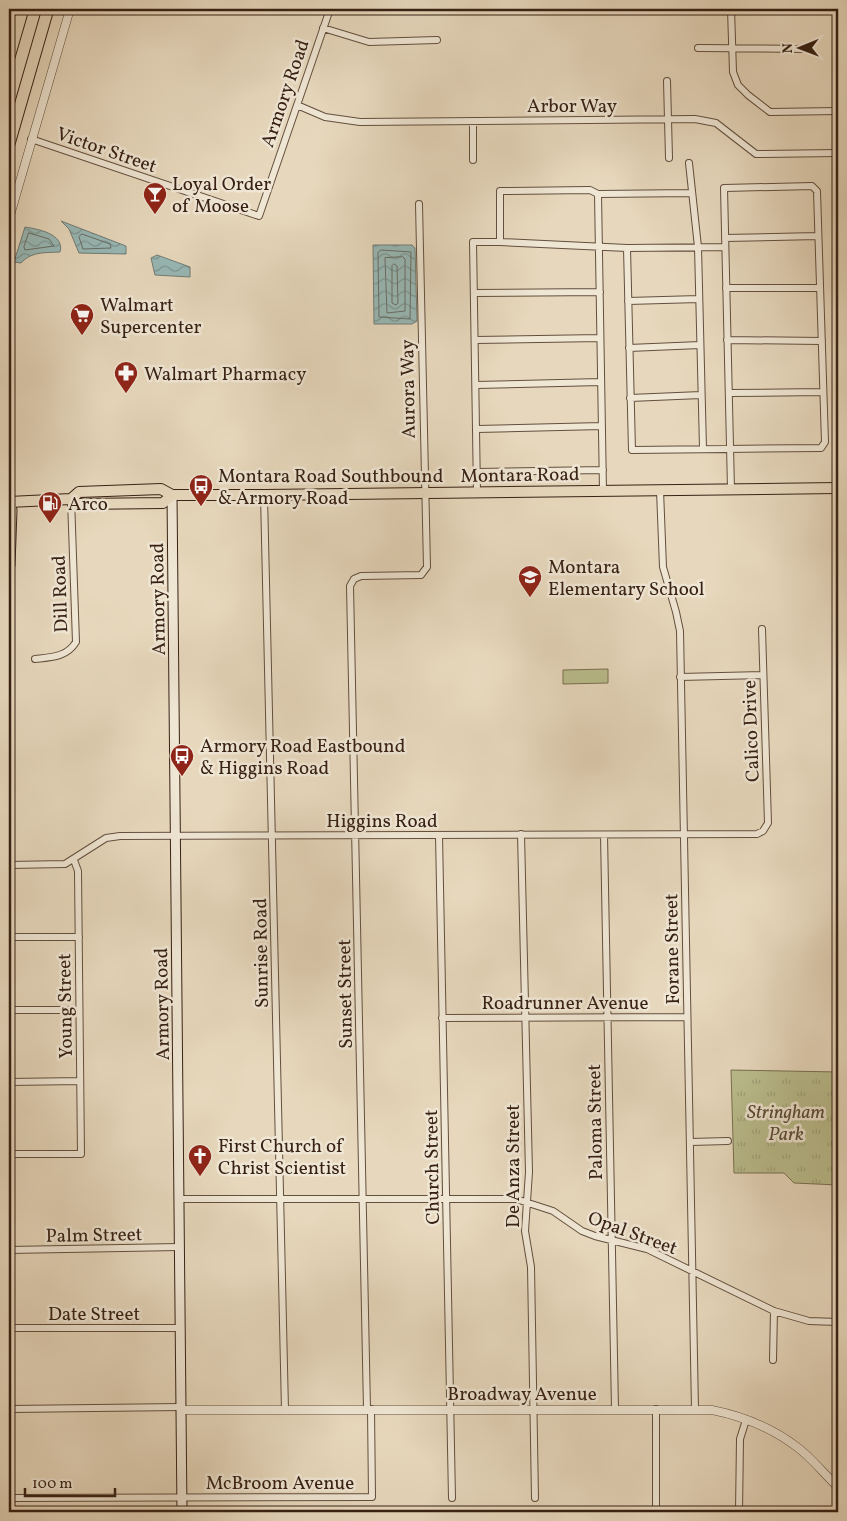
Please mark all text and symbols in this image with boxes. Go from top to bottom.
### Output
north arrow [774,22,824,72]
street label: Armory Road [255,36,317,151]
text: N [779,43,798,53]
street label: Arbor Way [527,94,617,120]
street label: Victor Street [53,122,160,180]
place label: Loyal Order of Moose [172,172,271,220]
bar icon: Loyal Order of Moose [142,181,168,215]
place label: Walmart Supercenter [100,293,201,341]
supermarket icon: Walmart Supercenter [69,302,95,336]
street label: Aurora Way [395,339,423,439]
pharmacy icon: Walmart Pharmacy [113,360,139,394]
place label: Walmart Pharmacy [144,362,306,388]
street label: Montara Road [460,462,580,490]
place label: Montara Road Southbound & Armory Road [218,464,443,512]
bus stop icon: Montara Road Southbound & Armory Road [188,473,214,507]
fuel station icon: Arco [37,490,63,524]
place label: Arco [68,492,108,518]
street label: Armory Road [145,542,173,656]
street label: Dill Road [47,555,75,633]
place label: Montara Elementary School [548,555,705,603]
school or university icon: Montara Elementary School [517,564,543,598]
street label: Calico Drive [737,679,767,782]
place label: Armory Road Eastbound & Higgins Road [200,734,405,782]
bus stop icon: Armory Road Eastbound & Higgins Road [169,743,195,777]
street label: Higgins Road [326,809,438,835]
street label: Forane Street [659,893,687,1005]
street label: Sunrise Road [248,898,276,1008]
street label: Sunset Street [332,938,360,1049]
street label: Armory Road [149,947,177,1061]
street label: Young Street [52,953,80,1059]
street label: Roadrunner Avenue [481,991,649,1017]
street label: Paloma Street [582,1063,610,1180]
park label: Stringham Park [747,1100,825,1148]
street label: De Anza Street [501,1104,527,1228]
street label: Church Street [419,1109,447,1225]
place label: First Church of Christ Scientist [218,1134,347,1182]
church icon: First Church of Christ Scientist [187,1143,213,1177]
street label: Opal Street [584,1206,681,1262]
street label: Palm Street [46,1222,143,1250]
street label: Date Street [48,1302,140,1328]
street label: Broadway Avenue [447,1382,597,1408]
scale bar [25,1466,115,1498]
street label: McBroom Avenue [206,1471,354,1497]
text: 100 m [32,1474,72,1495]

